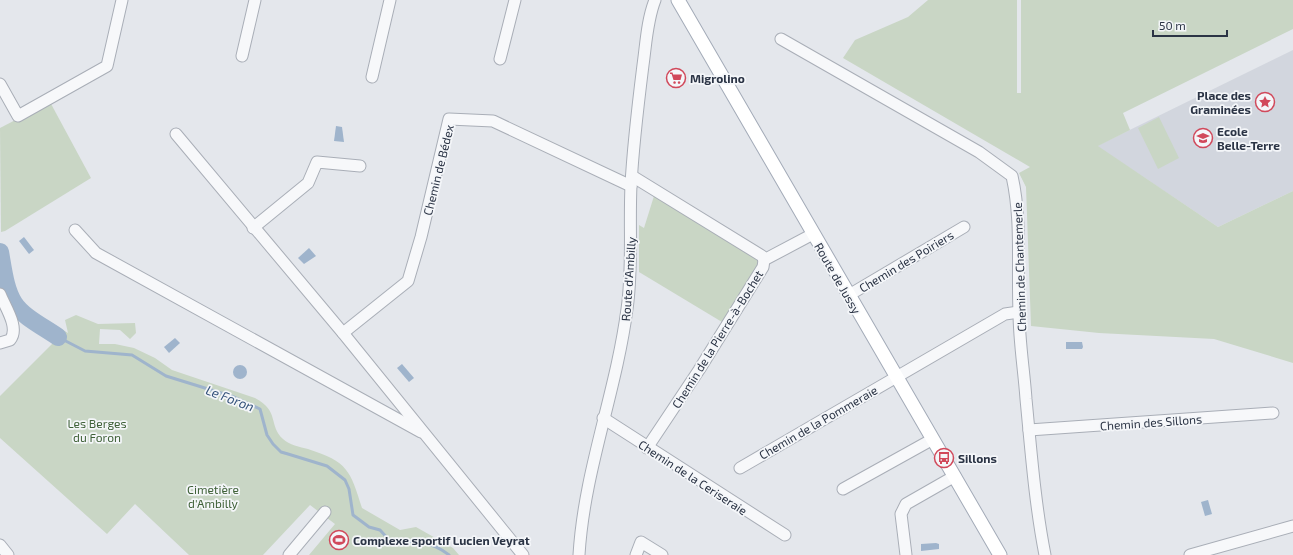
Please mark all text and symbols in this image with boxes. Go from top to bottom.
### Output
scale bar [1153,12,1227,38]
text: 50 m [1159,18,1186,32]
supermarket icon: Migrolino [665,67,687,89]
place label: Migrolino [690,71,745,85]
place label: Place des Graminées [1190,88,1251,116]
place icon: Place des Graminées [1254,91,1276,113]
street label: Chemin de Bédex [420,123,456,217]
place label: Ecole Belle-Terre [1217,124,1280,152]
school or university icon: Ecole Belle-Terre [1192,127,1214,149]
street label: Chemin de Chantemerle [1010,202,1028,332]
street label: Chemin des Poiriers [856,227,956,295]
street label: Route d'Ambilly [618,236,638,322]
street label: Route de Jussy [812,240,864,317]
street label: Chemin de la Pierre-à-Bochet [669,267,766,411]
water label: Le Foron [204,381,256,415]
street label: Chemin de la Pommeraie [756,382,880,462]
street label: Chemin des Sillons [1100,411,1202,433]
park label: Les Berges du Foron [67,416,127,444]
street label: Chemin de la Ceriseraie [636,437,750,517]
bus stop icon: Sillons [933,447,955,469]
place label: Sillons [958,451,997,465]
park label: Cimetière d'Ambilly [187,482,239,510]
sports icon: Complexe sportif Lucien Veyrat [328,529,350,551]
place label: Complexe sportif Lucien Veyrat [353,533,530,548]

